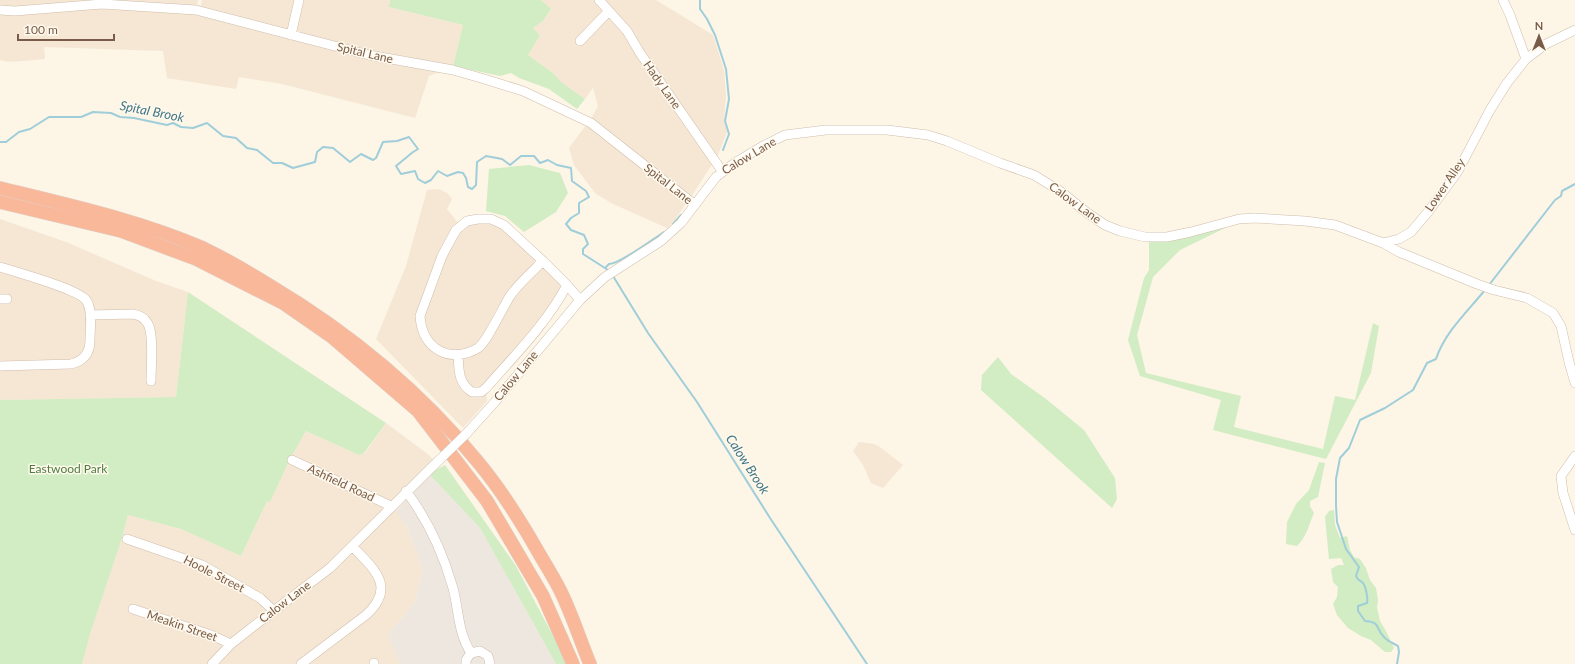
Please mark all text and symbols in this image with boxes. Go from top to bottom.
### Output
scale bar [18,16,114,42]
north arrow [1519,16,1559,56]
text: N [1535,19,1543,32]
text: 100 m [24,22,58,37]
street label: Spital Lane [336,39,395,66]
street label: Hady Lane [640,58,685,112]
water label: Spital Brook [119,97,186,125]
street label: Calow Lane [719,133,779,178]
street label: Lower Alley [1421,155,1468,214]
street label: Spital Lane [641,160,696,207]
street label: Calow Lane [1046,179,1104,227]
street label: Calow Lane [490,348,541,404]
water label: Calow Brook [723,431,774,498]
street label: Ashfield Road [305,460,377,505]
park label: Eastwood Park [29,461,108,476]
street label: Hoole Street [181,552,248,596]
street label: Calow Lane [256,577,314,626]
street label: Meakin Street [145,606,220,645]

